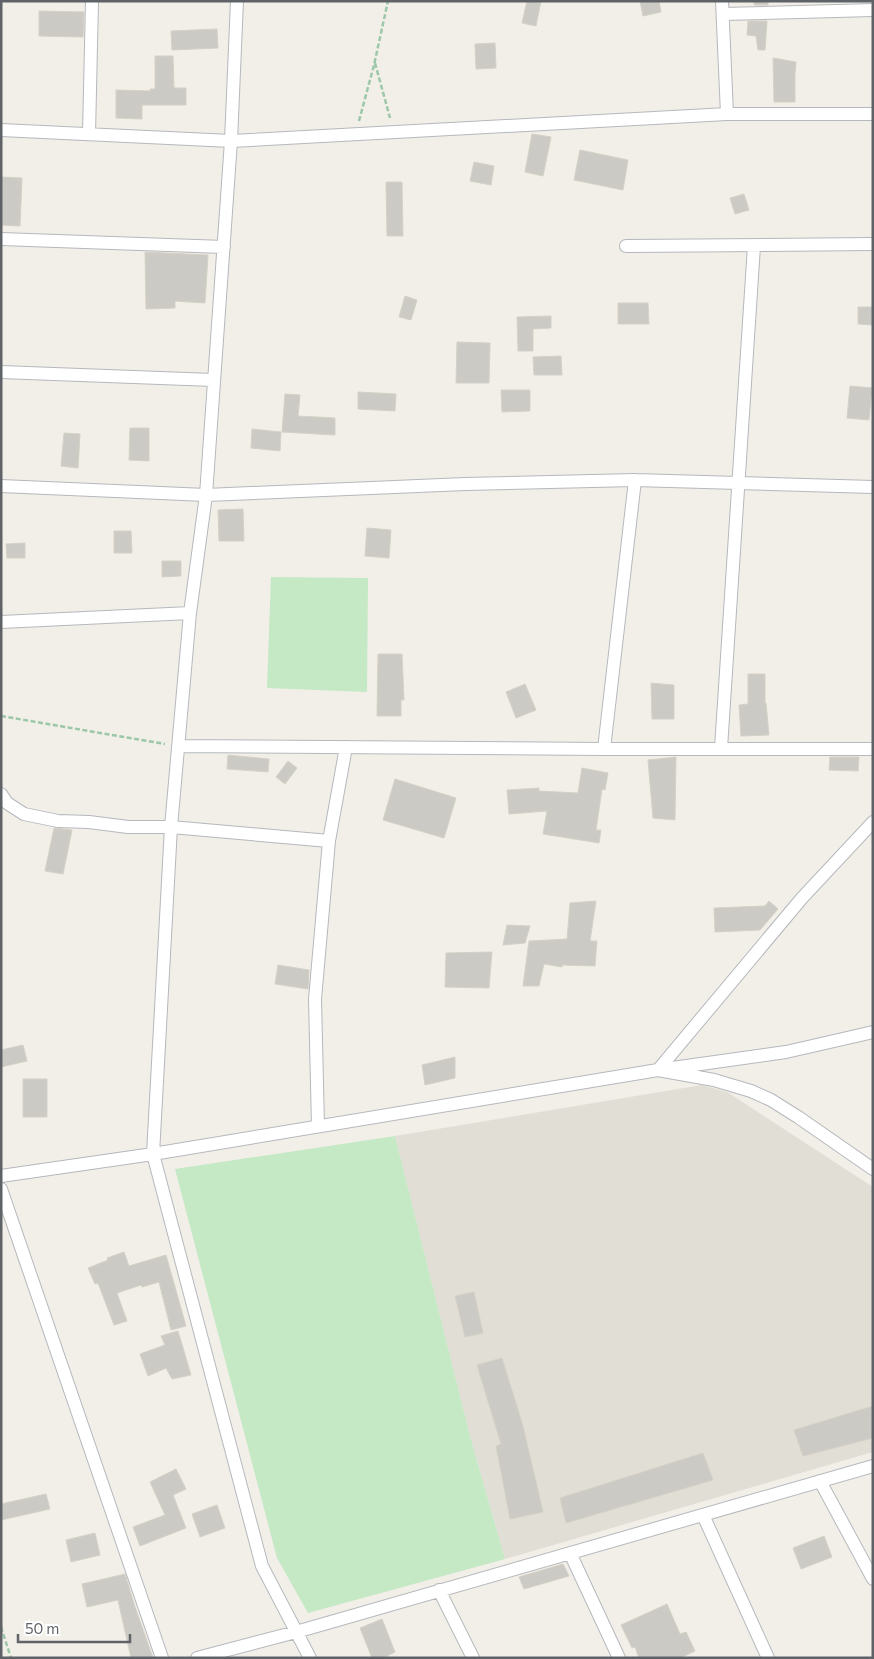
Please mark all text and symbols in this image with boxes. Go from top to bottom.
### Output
scale bar [18,1612,130,1644]
text: 50 m [25,1619,59,1637]

